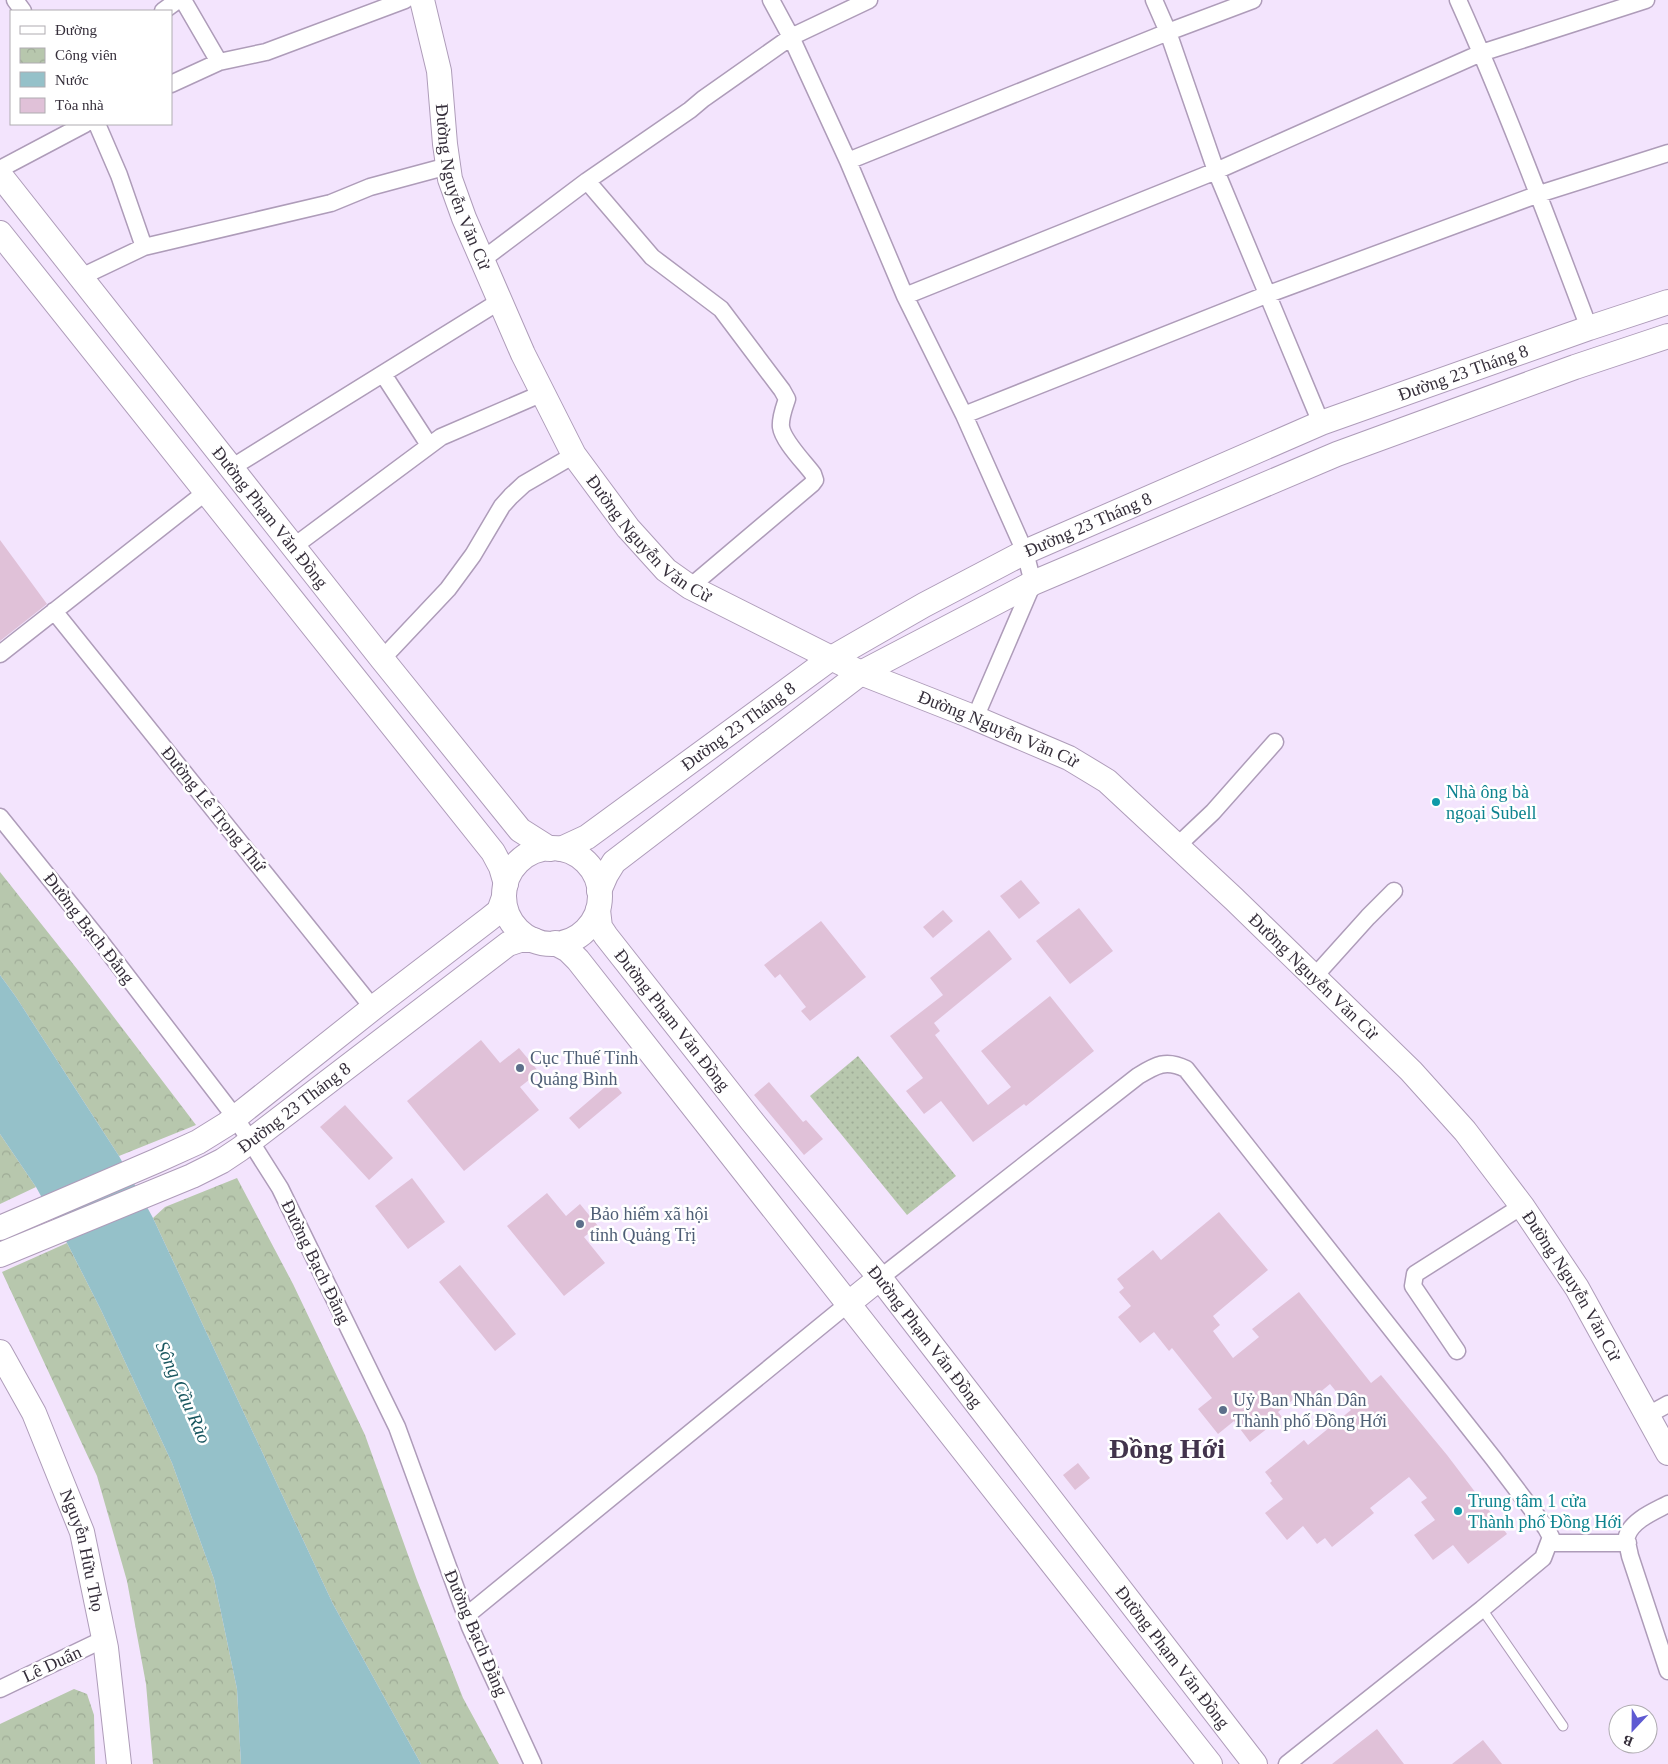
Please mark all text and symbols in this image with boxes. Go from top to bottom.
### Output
legend [10,10,172,125]
text: Đường [55,22,97,38]
text: Công viên [55,47,118,63]
text: Nước [55,72,89,88]
text: Tòa nhà [55,97,104,113]
street label: Đường Nguyễn Văn Cừ [432,103,496,274]
street label: Đường 23 Tháng 8 [1395,340,1531,405]
street label: Đường Phạm Văn Đồng [208,443,332,592]
street label: Đường Nguyễn Văn Cừ [582,471,716,607]
street label: Đường 23 Tháng 8 [1021,488,1155,561]
street label: Đường 23 Tháng 8 [677,678,799,775]
street label: Đường Nguyễn Văn Cừ [915,686,1084,772]
street label: Đường Lê Trọng Thứ [157,742,271,877]
place label: Nhà ông bà ngoại Subell [1446,782,1537,823]
marker: Nhà ông bà ngoại Subell [1430,796,1442,808]
street label: Đường Bạch Đằng [39,869,139,987]
street label: Đường Nguyễn Văn Cừ [1245,909,1383,1044]
street label: Đường Phạm Văn Đồng [610,945,734,1095]
place label: Cục Thuế Tỉnh Quảng Bình [530,1048,638,1089]
street label: Đường 23 Tháng 8 [234,1058,354,1157]
marker: Cục Thuế Tỉnh Quảng Bình [514,1062,526,1074]
street label: Đường Bạch Đằng [277,1197,355,1327]
place label: Bảo hiểm xã hội tỉnh Quảng Trị [590,1204,708,1245]
street label: Đường Nguyễn Văn Cừ [1518,1207,1626,1365]
marker: Bảo hiểm xã hội tỉnh Quảng Trị [574,1218,586,1230]
street label: Đường Phạm Văn Đồng [864,1261,986,1412]
water label: Sông Cầu Rào [152,1338,215,1447]
place label: Uỷ Ban Nhân Dân Thành phố Đồng Hới [1233,1390,1387,1431]
marker: Uỷ Ban Nhân Dân Thành phố Đồng Hới [1217,1404,1229,1416]
district label: Đồng Hới [1109,1433,1225,1464]
street label: Nguyễn Hữu Thọ [56,1486,108,1613]
place label: Trung tâm 1 cửa Thành phố Đồng Hới [1468,1491,1622,1532]
marker: Trung tâm 1 cửa Thành phố Đồng Hới [1452,1505,1464,1517]
street label: Đường Bạch Đằng [440,1567,512,1699]
street label: Đường Phạm Văn Đồng [1111,1582,1234,1732]
street label: Lê Duẩn [19,1642,85,1686]
north arrow [1608,1704,1658,1754]
text: B [1621,1732,1635,1749]

